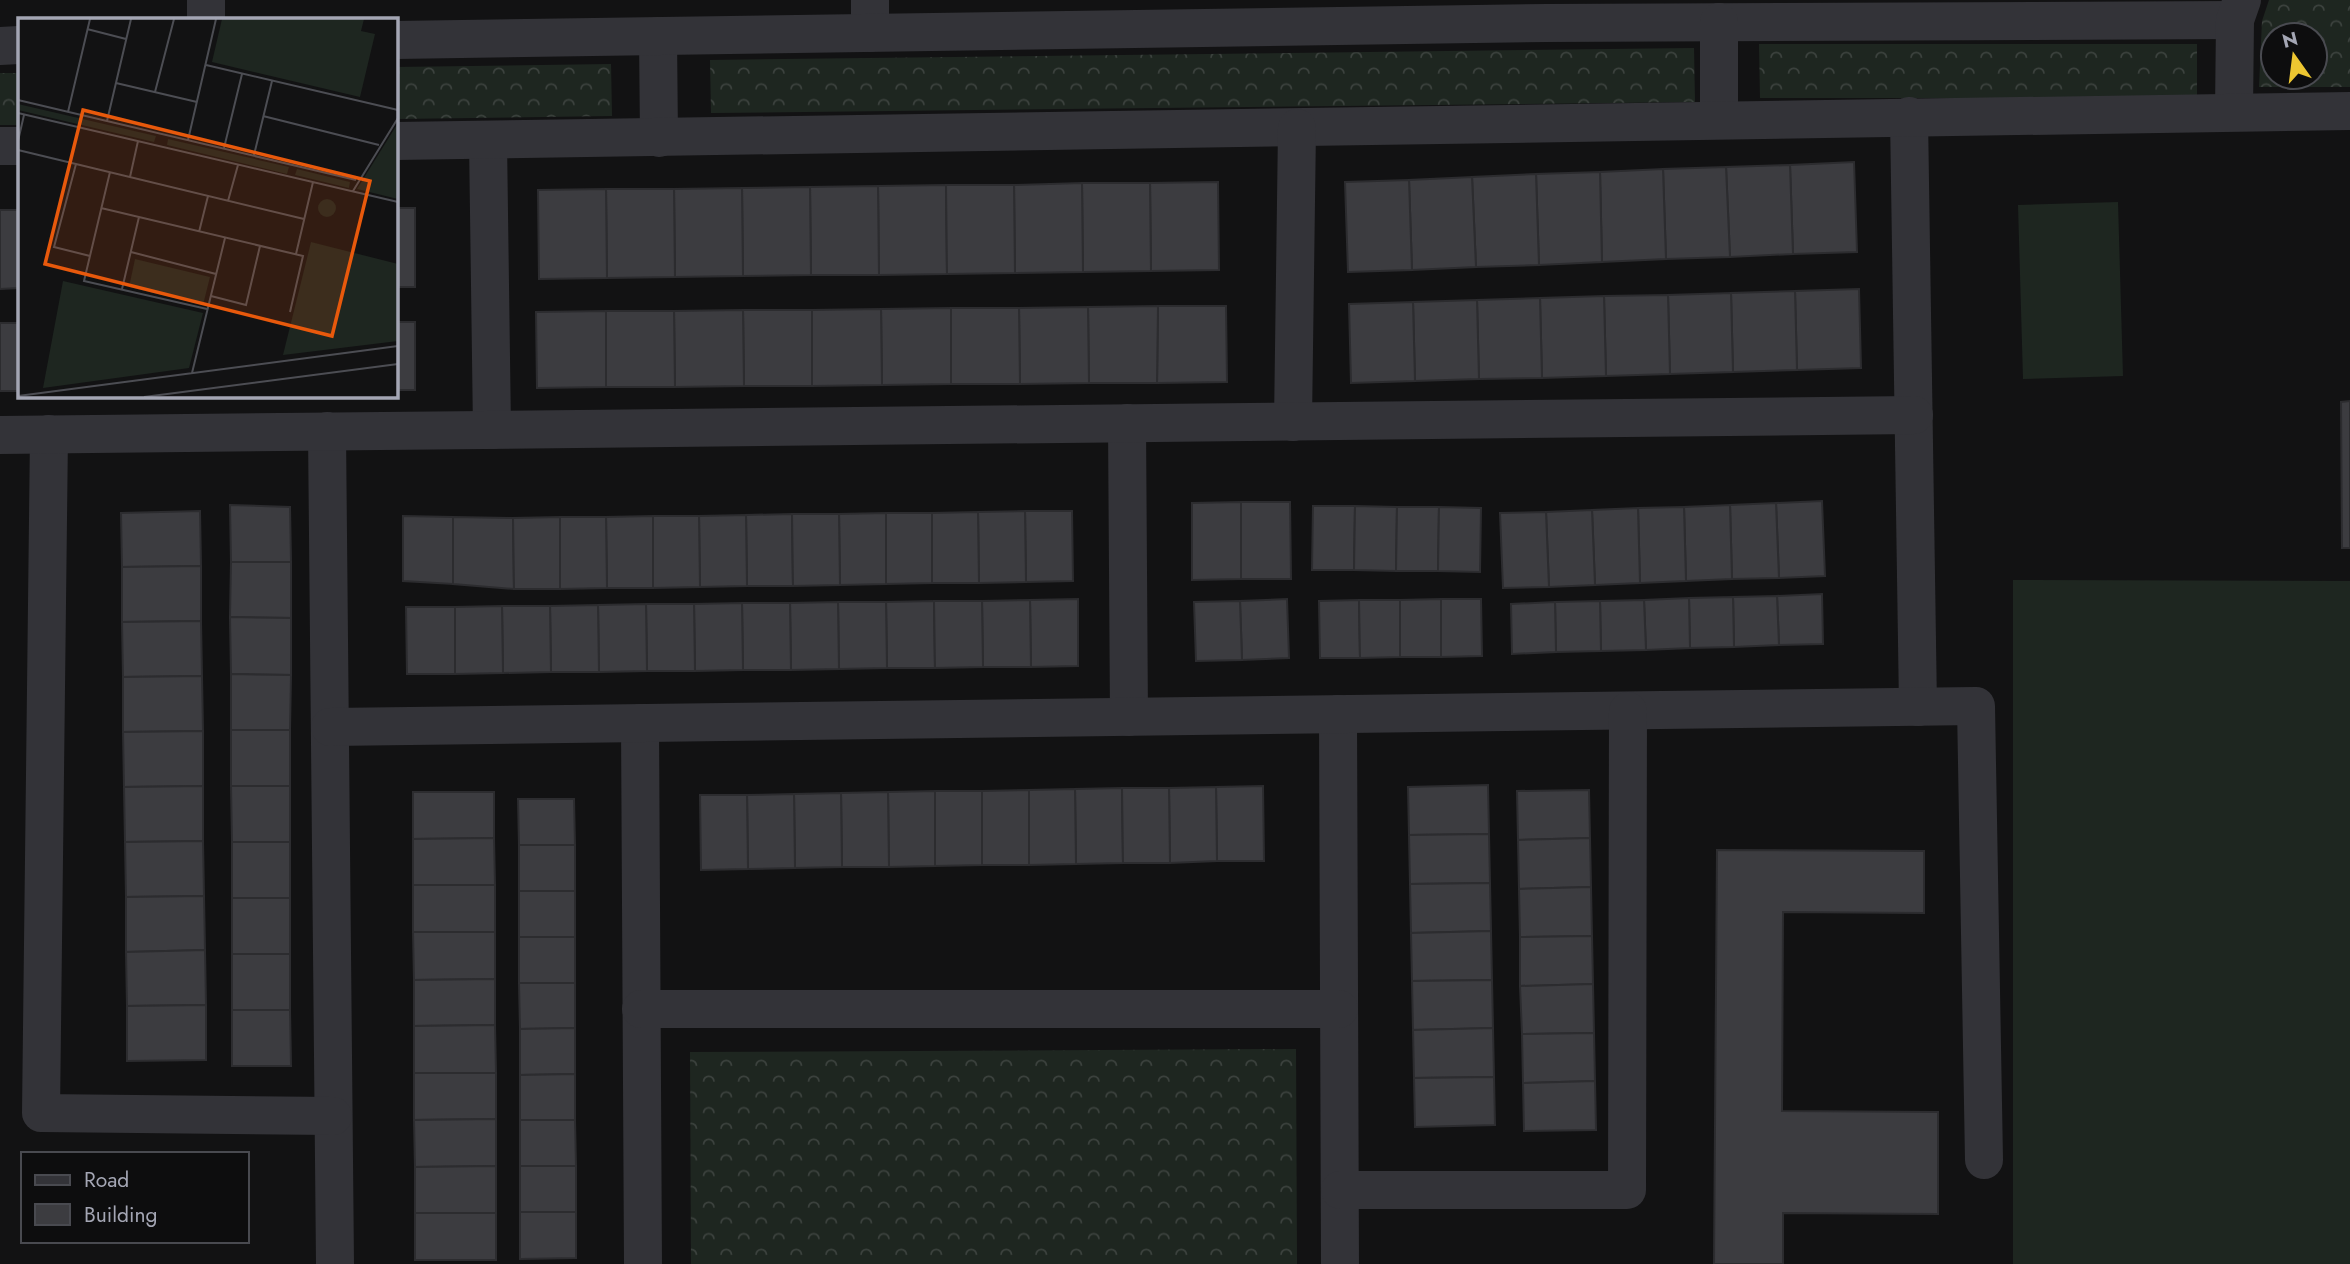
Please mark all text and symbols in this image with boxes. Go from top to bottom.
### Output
inset map [18,18,397,397]
north arrow [2259,21,2329,91]
text: N [2279,25,2301,55]
legend [21,1152,248,1243]
text: Road [84,1165,129,1195]
text: Building [84,1200,157,1230]

